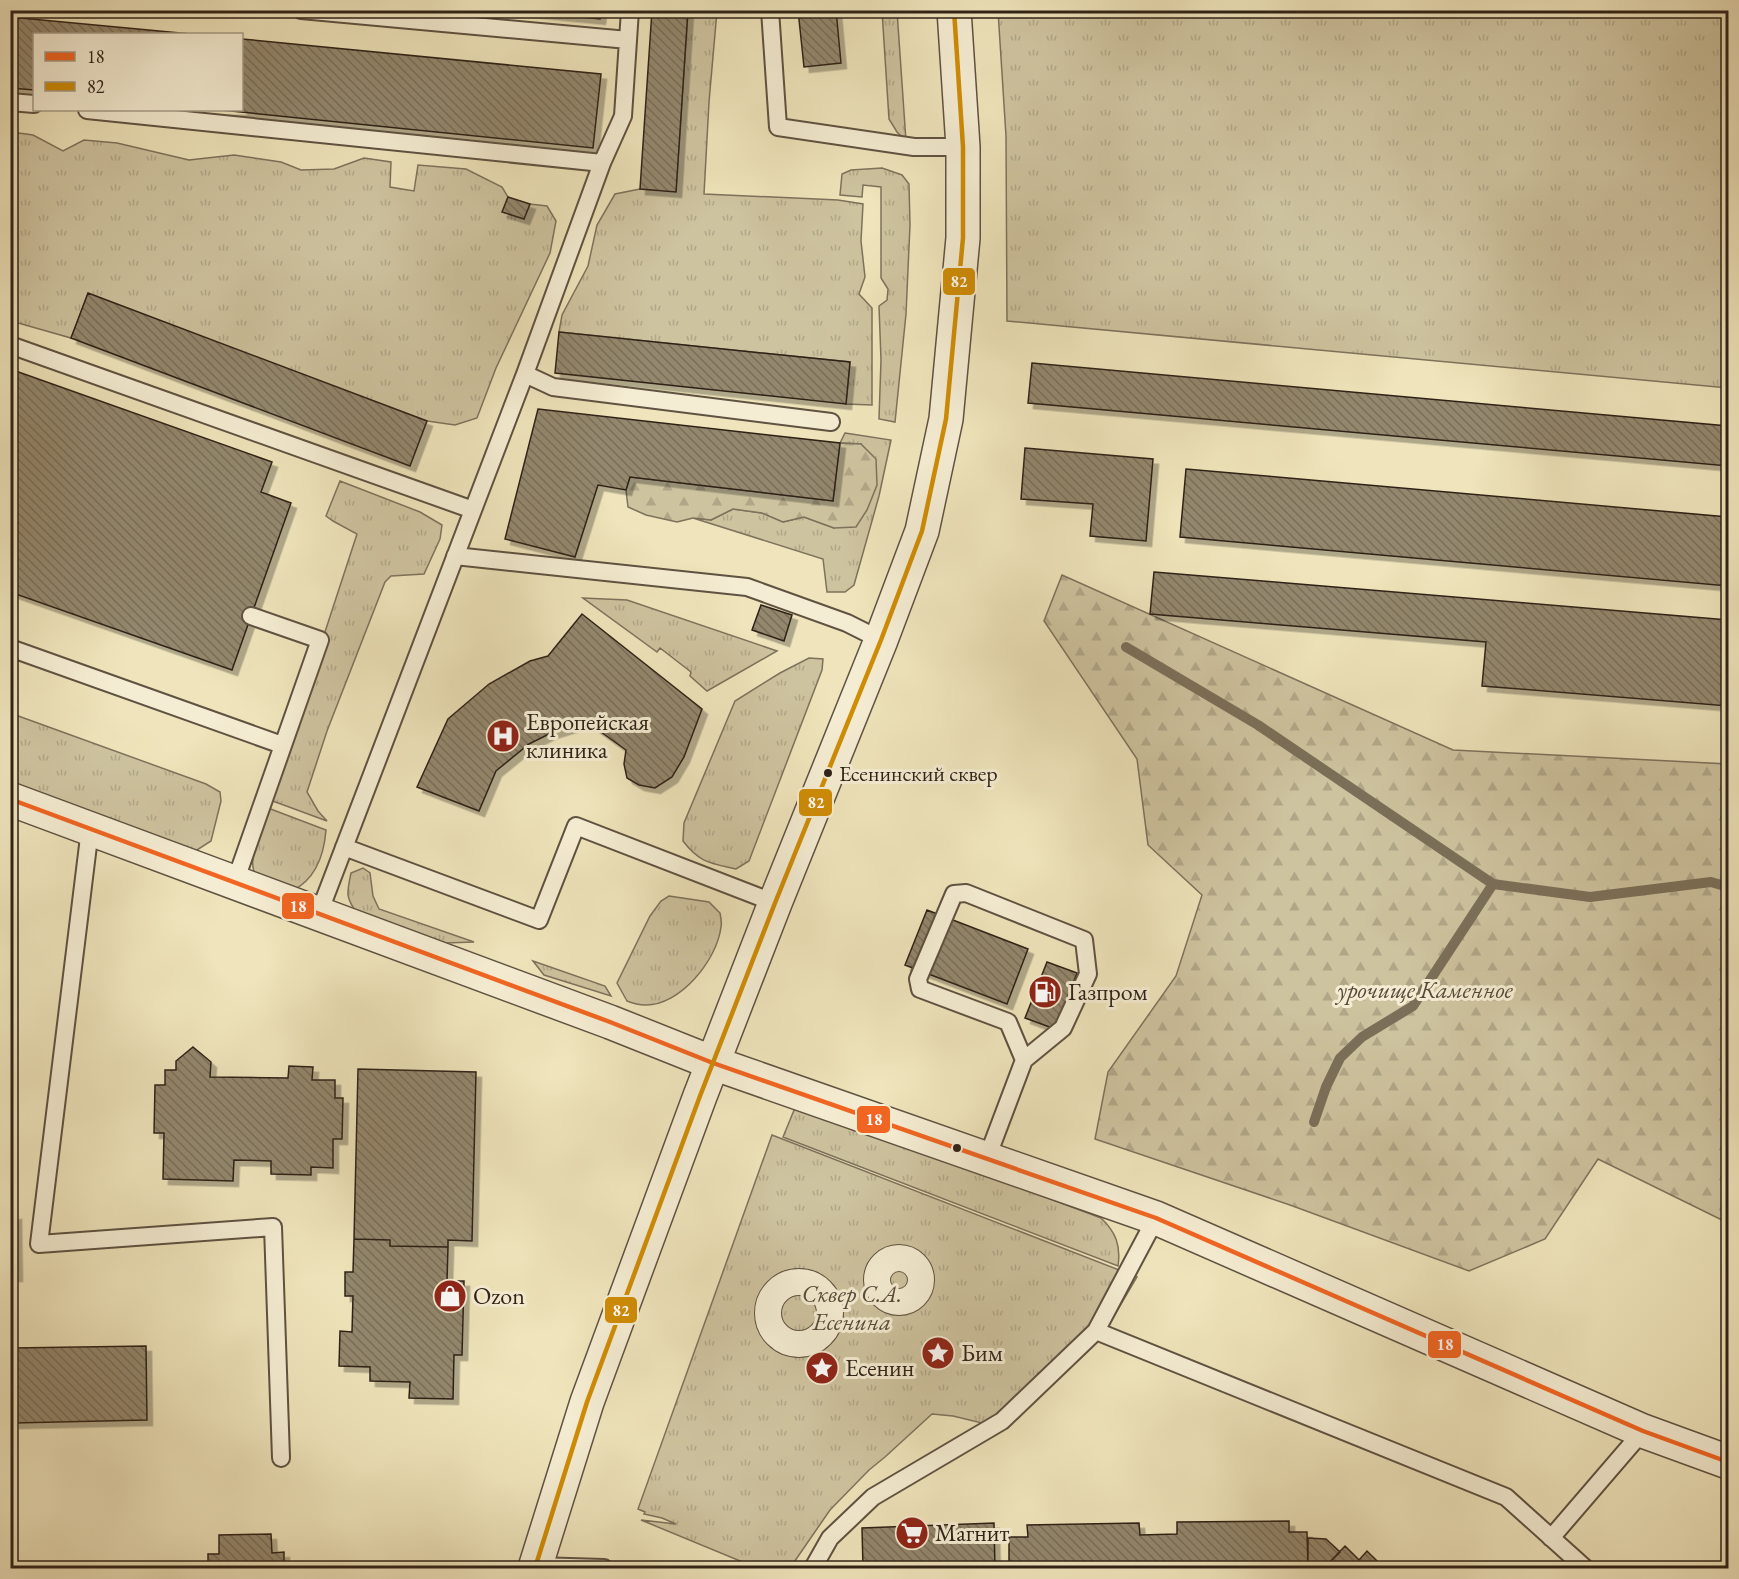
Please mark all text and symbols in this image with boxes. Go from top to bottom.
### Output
legend [33,33,243,111]
text: 18 [87,45,104,68]
text: 82 [87,75,105,98]
line badge: 82 [942,267,976,296]
text: 82 [951,271,968,292]
place label: Европейская клиника [526,706,649,765]
hospital icon: Европейская клиника [485,718,521,754]
place label: Есенинский сквер [839,759,998,788]
marker: Есенинский сквер [822,767,834,779]
line badge: 82 [798,788,833,817]
text: 82 [808,792,825,813]
line badge: 18 [281,892,315,920]
text: 18 [290,896,306,917]
fuel station icon: Газпром [1027,974,1063,1010]
park label: урочище Каменное [1334,974,1513,1005]
place label: Газпром [1068,976,1147,1007]
line badge: 18 [856,1105,891,1134]
text: 18 [866,1109,882,1130]
unlabelled marker [951,1142,963,1154]
shop icon: Ozon [432,1278,468,1314]
park label: Сквер С.А. Есенина [802,1278,902,1337]
place label: Ozon [473,1280,525,1311]
line badge: 82 [604,1296,638,1324]
text: 82 [613,1300,630,1321]
line badge: 18 [1427,1330,1462,1359]
text: 18 [1437,1334,1453,1355]
place icon: Бим [920,1335,956,1371]
place label: Бим [961,1337,1003,1368]
place icon: Есенин [804,1350,840,1386]
place label: Есенин [845,1352,914,1383]
supermarket icon: Магнит [894,1515,930,1551]
place label: Магнит [935,1517,1009,1548]

